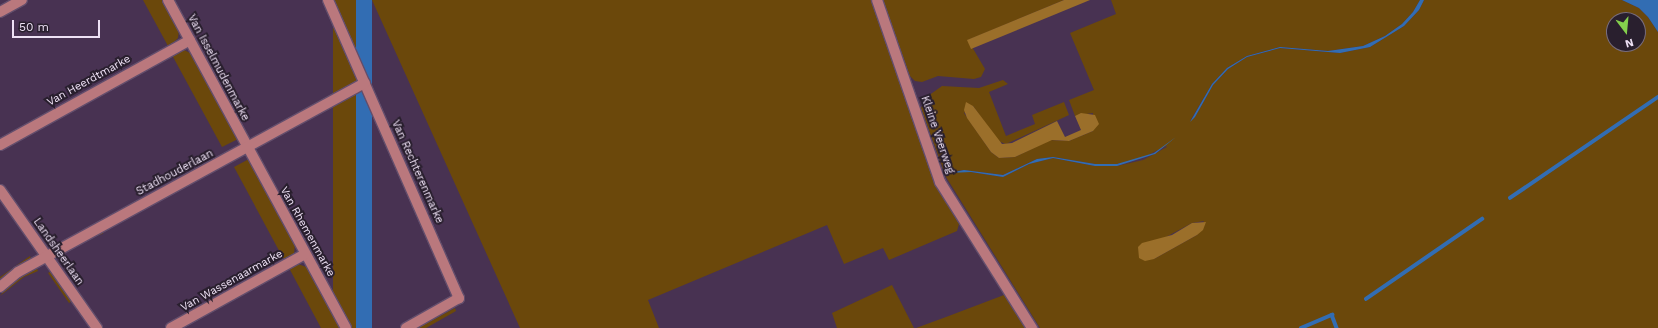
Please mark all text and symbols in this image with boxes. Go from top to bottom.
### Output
scale bar [14,12,102,38]
north arrow [1606,12,1646,52]
street label: Van Isselmudenmarke [184,13,252,123]
text: 50 m [19,20,49,34]
text: N [1623,36,1635,50]
street label: Van Heerdtmarke [45,53,133,109]
street label: Kleine Veerweg [917,94,957,176]
street label: Van Rechterenmarke [388,118,446,226]
street label: Stadhouderlaan [134,147,216,199]
street label: Van Rhemenmarke [277,185,337,279]
street label: Landsheerlaan [30,216,86,288]
street label: Van Wassenaarmarke [179,247,285,315]

